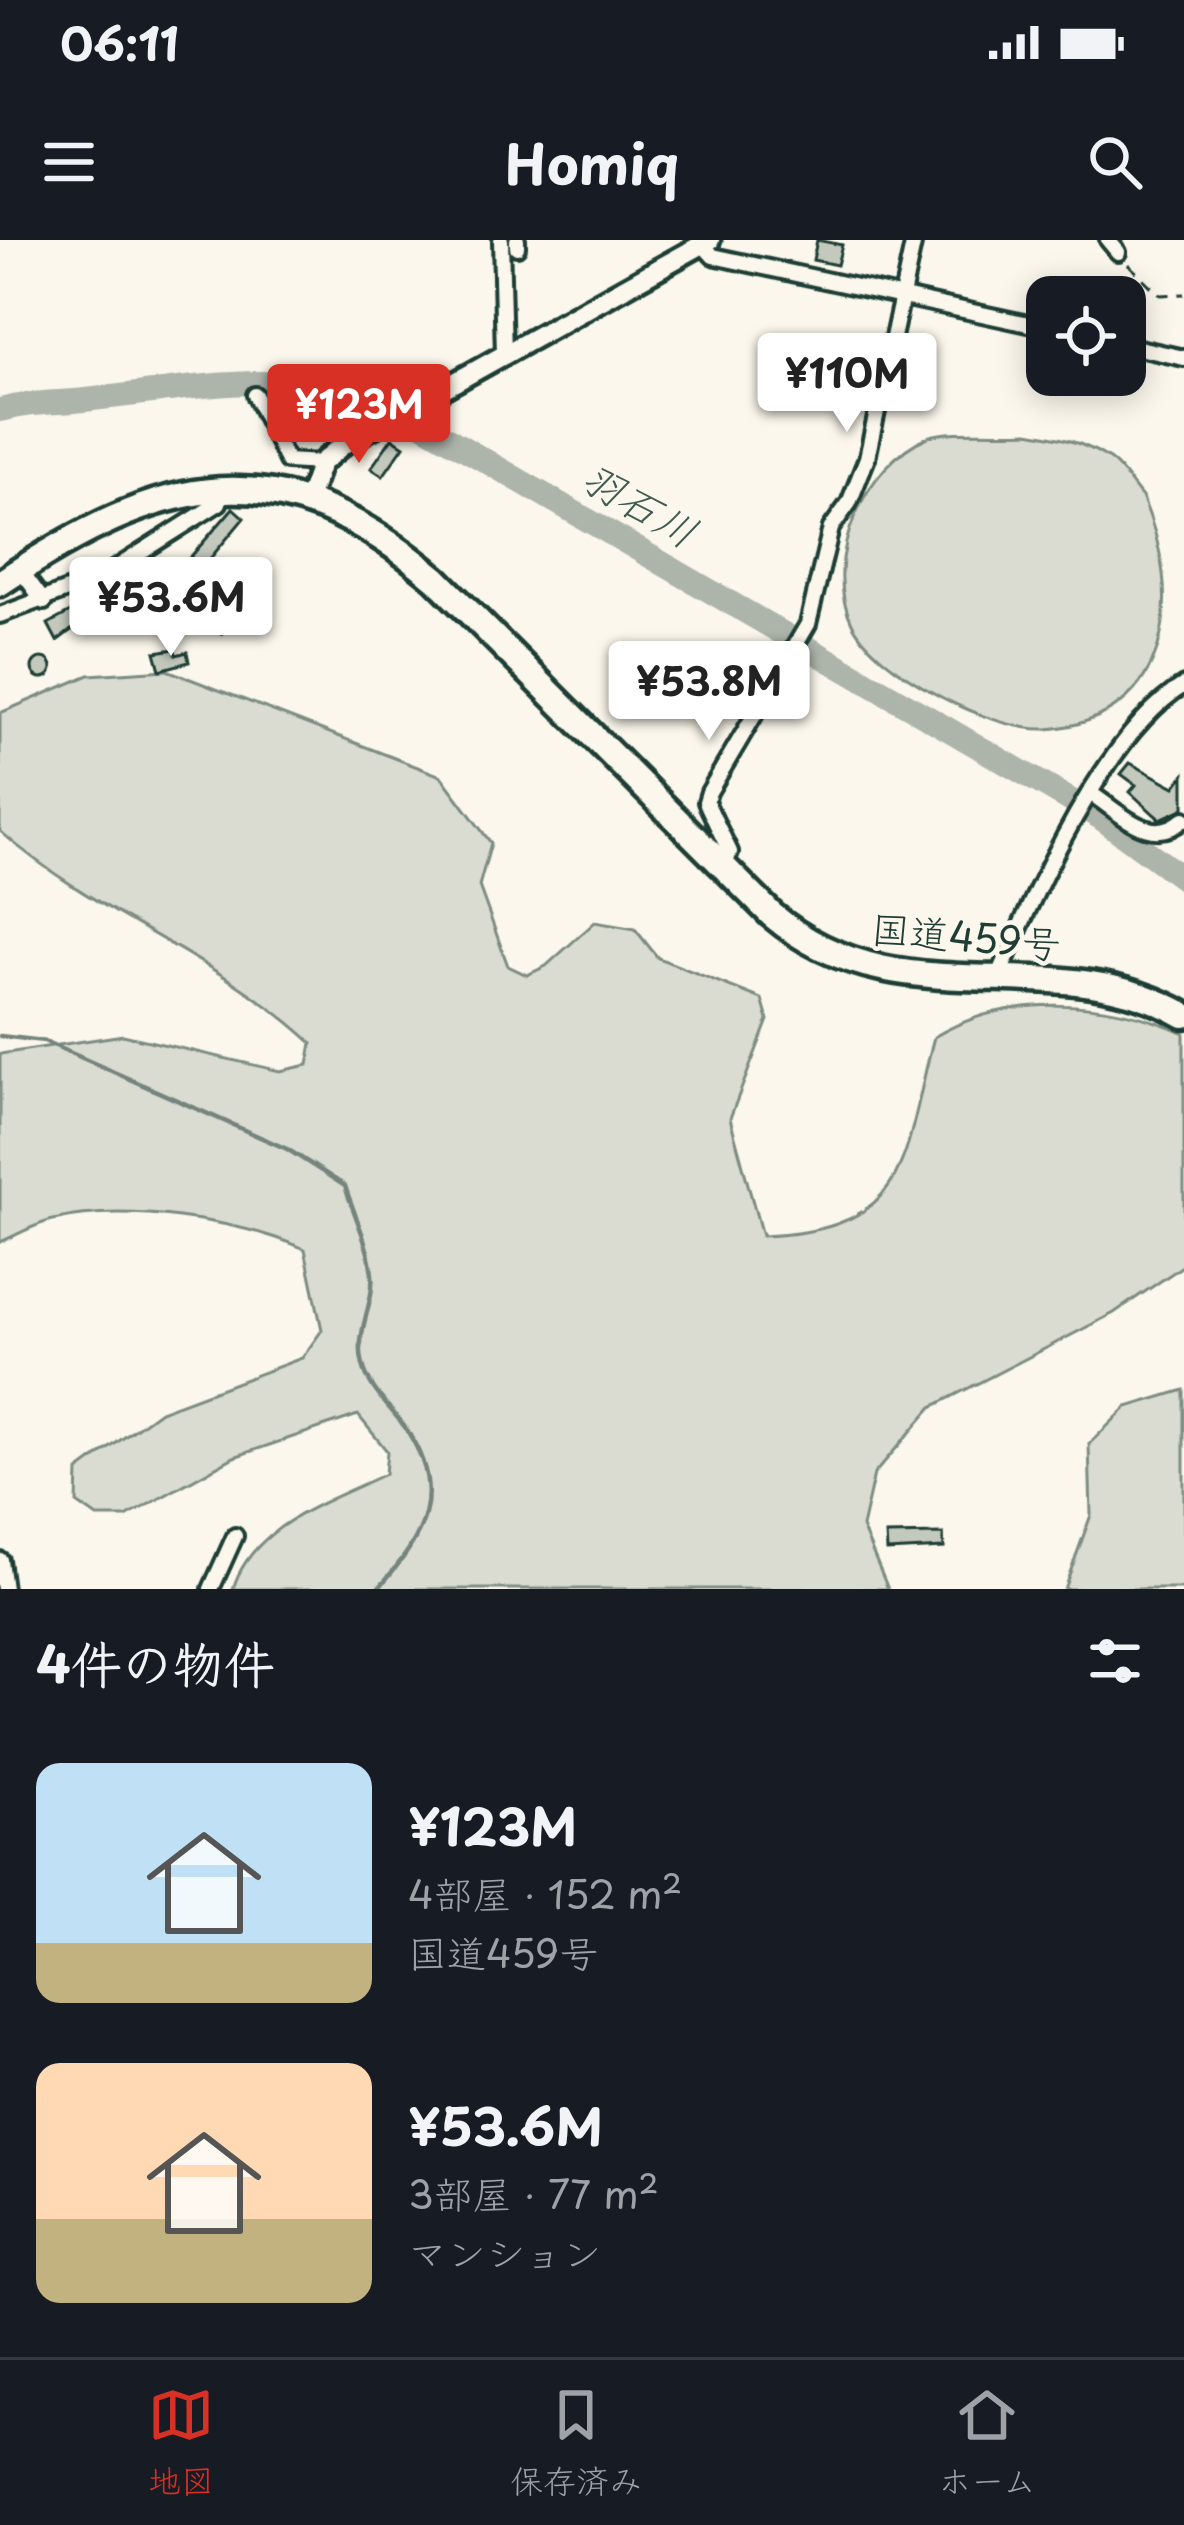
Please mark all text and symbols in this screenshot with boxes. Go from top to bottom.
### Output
text: 06:11 [60,8,179,76]
text: Homiq [505,122,679,203]
icon: menu [36,129,102,195]
icon: search [1082,129,1148,195]
map controls [1026,276,1146,396]
button: locate [1026,276,1146,396]
pin: ¥110M [763,333,931,435]
text: ¥110M [785,342,909,401]
pin: ¥123M [275,364,443,466]
text: ¥123M [294,373,424,432]
water label: 羽石川 [570,444,711,562]
pin: ¥53.6M [73,557,269,659]
text: ¥53.6M [96,566,246,625]
pin: ¥53.8M [611,641,807,743]
text: ¥53.8M [636,650,782,709]
street label: 国道459号 [869,897,1064,972]
text: 4件の物件 [36,1623,275,1700]
icon: filters [1082,1628,1148,1694]
text: ¥123M [408,1786,577,1863]
icon: home [132,1811,276,1955]
text: 4部屋 · 152 m² [408,1863,682,1922]
text: 国道459号 [408,1922,598,1981]
text: ¥53.6M [408,2086,603,2163]
icon: home [132,2111,276,2255]
text: 3部屋 · 77 m² [408,2163,659,2222]
text: マンション [408,2222,601,2281]
tab: 地図 [148,2382,214,2504]
tab: 保存済み [510,2382,642,2504]
tab: ホーム [938,2382,1036,2504]

